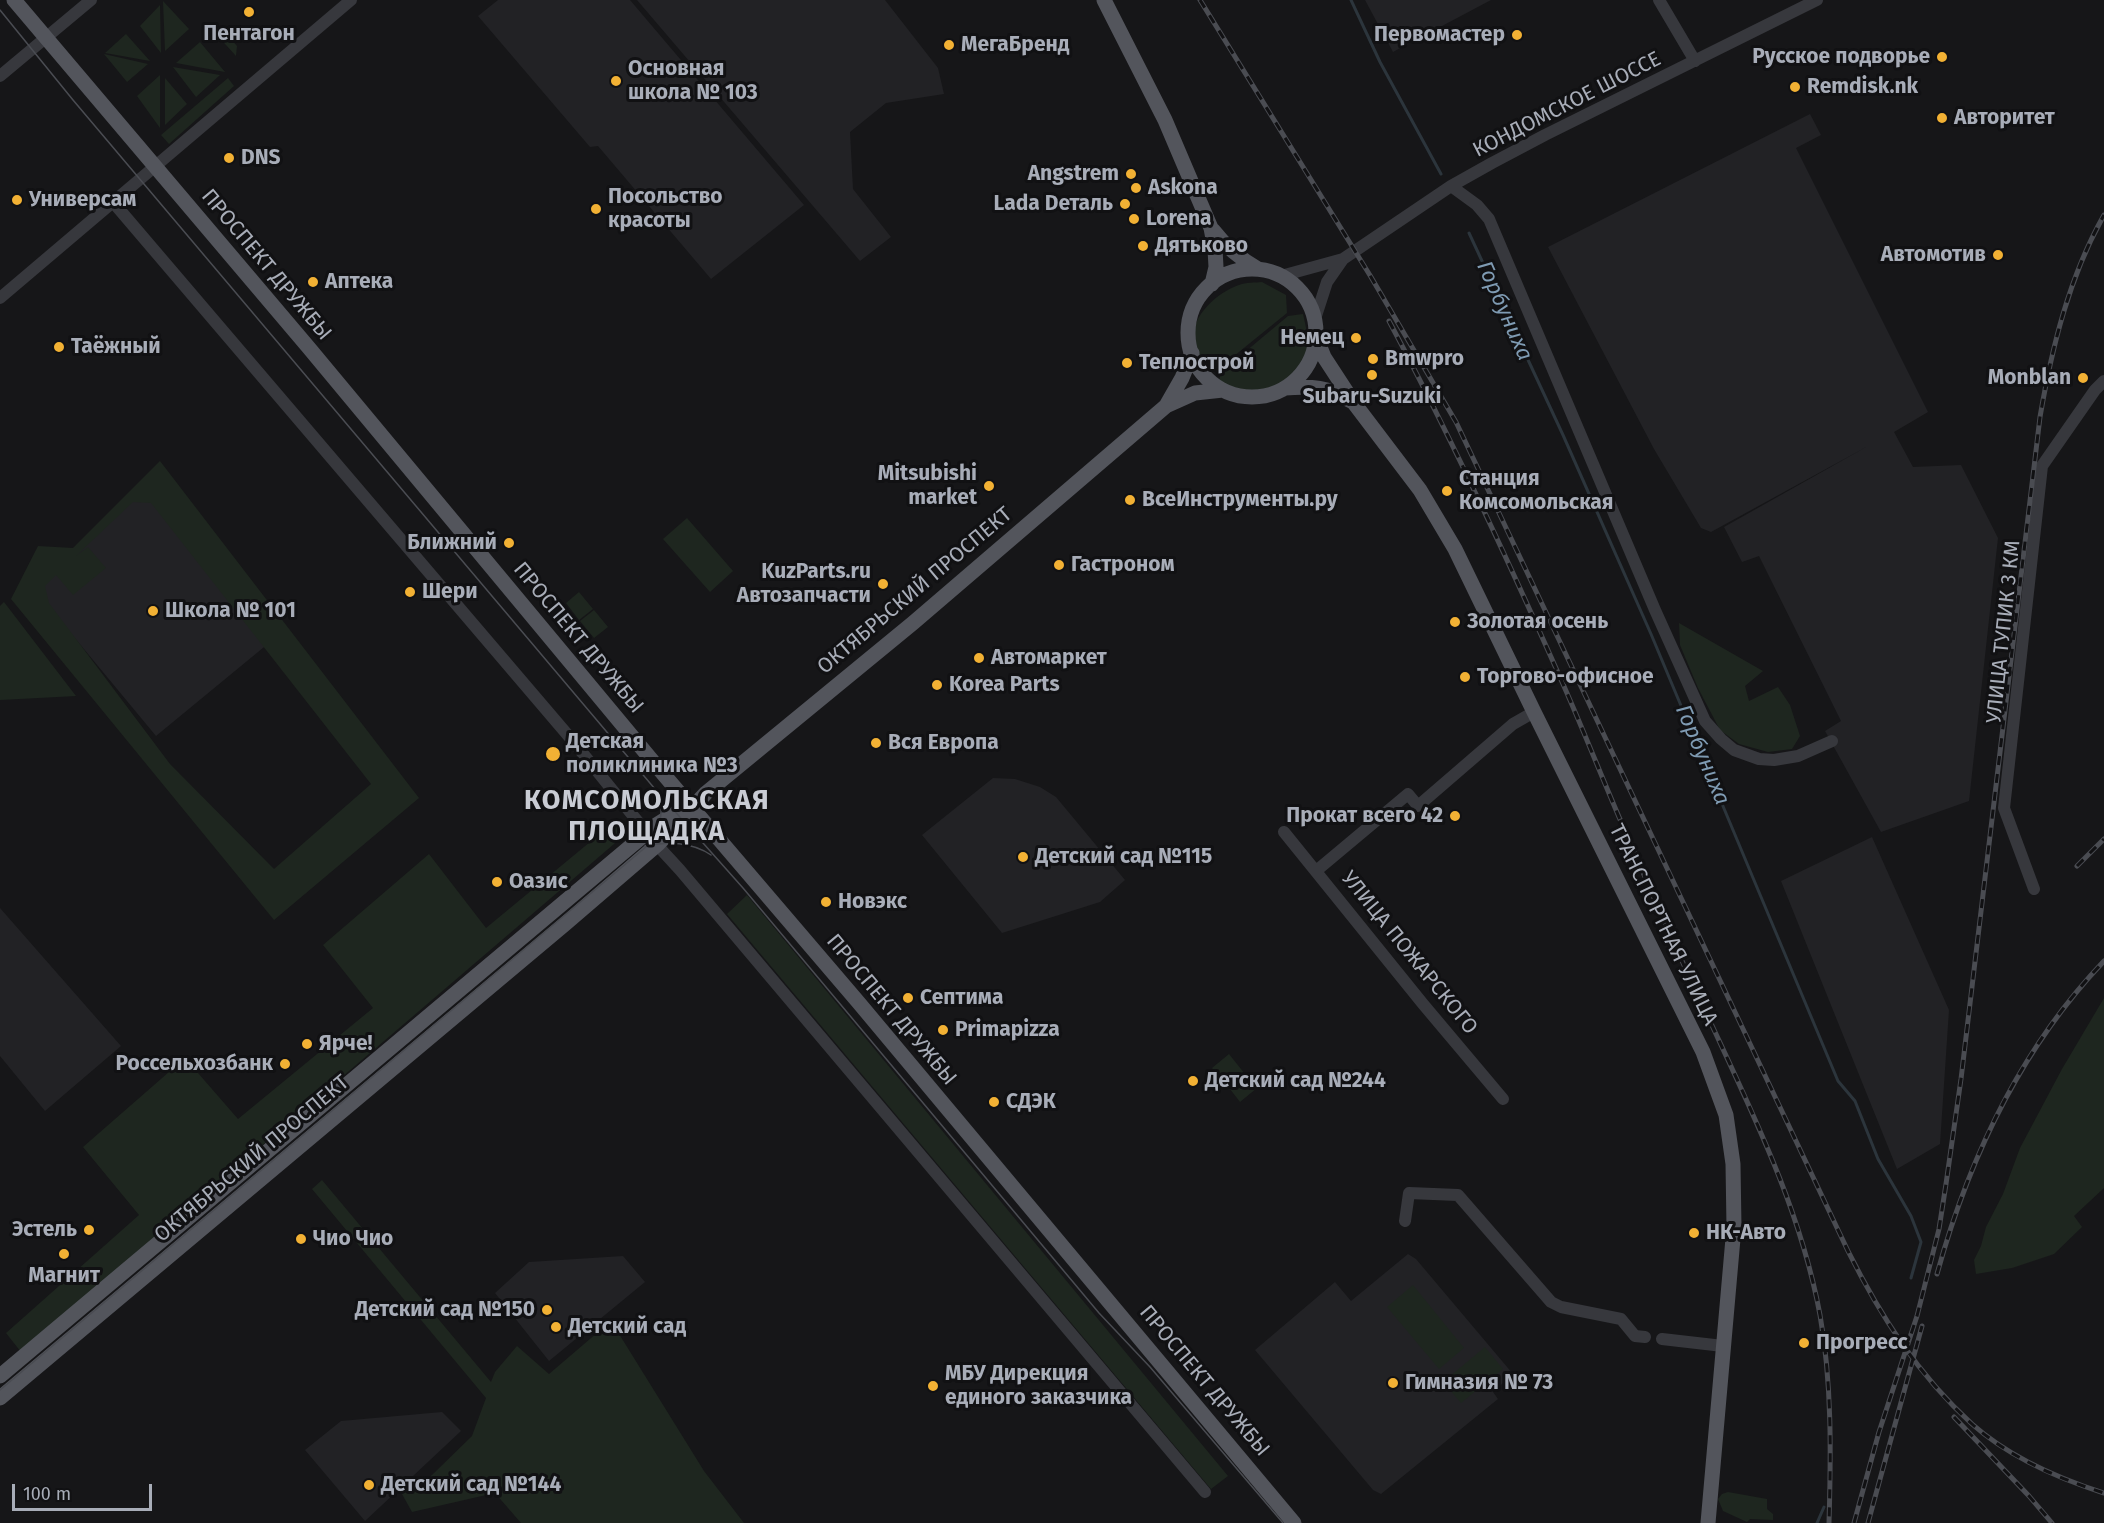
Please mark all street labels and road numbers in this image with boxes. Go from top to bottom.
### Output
street label: КОНДОМСКОЕ ШОССЕ [1469,47,1665,163]
street label: ПРОСПЕКТ ДРУЖБЫ [195,184,337,346]
street label: ОКТЯБРЬСКИЙ ПРОСПЕКТ [813,502,1017,680]
street label: УЛИЦА ТУПИК 3 КМ [1982,539,2026,725]
street label: ПРОСПЕКТ ДРУЖБЫ [507,557,649,719]
street label: ТРАНСПОРТНАЯ УЛИЦА [1603,820,1723,1030]
street label: УЛИЦА ПОЖАРСКОГО [1335,866,1483,1040]
street label: ПРОСПЕКТ ДРУЖБЫ [820,929,962,1091]
street label: ОКТЯБРЬСКИЙ ПРОСПЕКТ [150,1070,354,1248]
street label: ПРОСПЕКТ ДРУЖБЫ [1133,1300,1275,1462]

